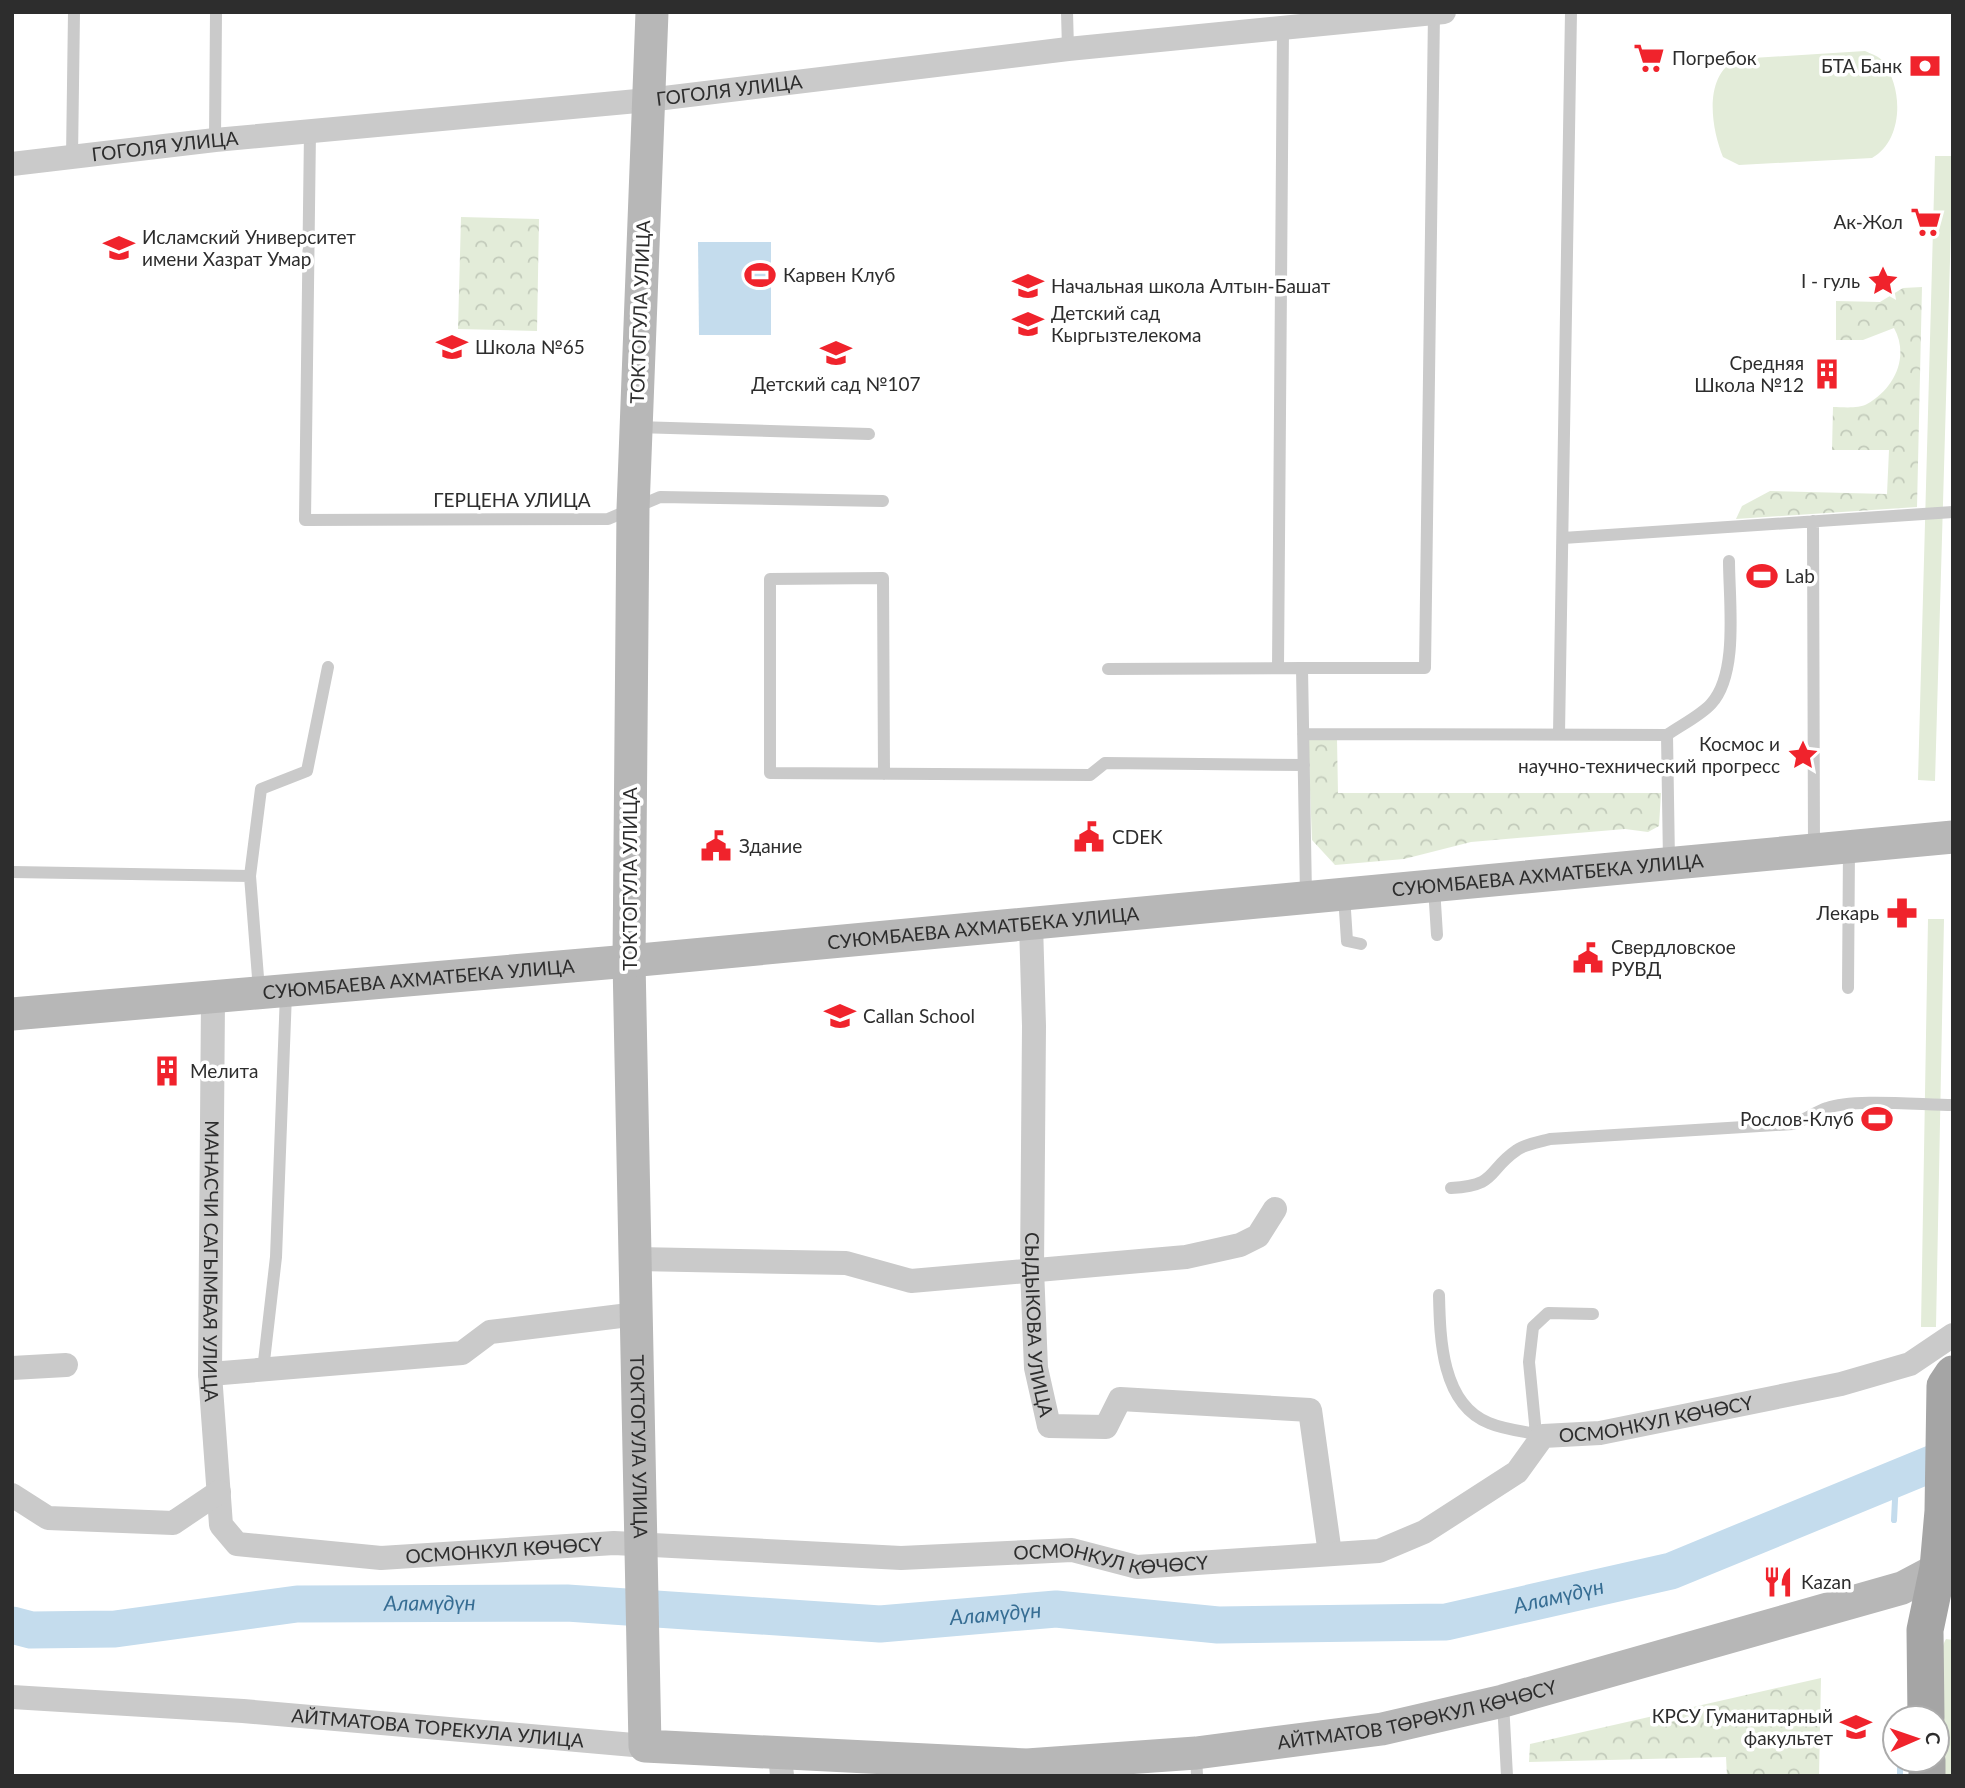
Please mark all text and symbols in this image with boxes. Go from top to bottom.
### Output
supermarket icon: Погребок [1632,41,1666,75]
place label: Погребок [1672,46,1757,69]
bank icon: БТА Банк [1908,49,1942,83]
place label: БТА Банк [1821,54,1902,77]
street label: ГОГОЛЯ УЛИЦА [655,69,804,110]
street label: ГОГОЛЯ УЛИЦА [90,126,239,165]
supermarket icon: Ак-Жол [1909,205,1943,239]
place label: Ак-Жол [1834,210,1903,233]
street label: ТОКТОГУЛА УЛИЦА [625,220,654,404]
place label: Исламский Университет имени Хазрат Умар [142,225,356,270]
school or university icon: Исламский Университет имени Хазрат Умар [102,231,136,265]
sports icon: Карвен Клуб [743,258,777,292]
place label: Карвен Клуб [783,263,895,286]
place icon: I - гуль [1866,264,1900,298]
school or university icon: Начальная школа Алтын-Башат [1011,269,1045,303]
place label: I - гуль [1801,269,1860,292]
place label: Начальная школа Алтын-Башат [1051,274,1331,297]
place label: Детский сад Кыргызтелекома [1051,301,1201,346]
school or university icon: Детский сад Кыргызтелекома [1011,307,1045,341]
school or university icon: Школа №65 [435,330,469,364]
place label: Школа №65 [475,335,585,358]
school or university icon: Детский сад №107 [819,336,853,370]
place label: Средняя Школа №12 [1694,351,1804,396]
building icon: Средняя Школа №12 [1810,357,1844,391]
place label: Детский сад №107 [751,372,921,395]
street label: ГЕРЦЕНА УЛИЦА [433,488,591,511]
sports icon: Lab [1745,559,1779,593]
place label: Lab [1785,564,1815,587]
place label: Космос и научно-технический прогресс [1518,732,1780,777]
place icon: Космос и научно-технический прогресс [1786,738,1820,772]
street label: ТОКТОГУЛА УЛИЦА [618,787,641,971]
public building icon: CDEK [1072,820,1106,854]
place label: CDEK [1112,825,1163,848]
public building icon: Здание [699,829,733,863]
place label: Здание [739,834,802,857]
street label: СУЮМБАЕВА АХМАТБЕКА УЛИЦА [1391,848,1705,900]
pharmacy icon: Лекарь [1885,896,1919,930]
street label: СУЮМБАЕВА АХМАТБЕКА УЛИЦА [826,901,1140,953]
place label: Лекарь [1815,901,1879,924]
place label: Свердловское РУВД [1611,935,1736,980]
public building icon: Свердловское РУВД [1571,941,1605,975]
street label: СУЮМБАЕВА АХМАТБЕКА УЛИЦА [262,954,575,1003]
school or university icon: Callan School [823,999,857,1033]
place label: Callan School [863,1004,975,1027]
building icon: Мелита [150,1054,184,1088]
place label: Мелита [190,1059,258,1082]
sports icon: Рослов-Клуб [1860,1102,1894,1136]
place label: Рослов-Клуб [1740,1107,1854,1130]
street label: МАНАСЧИ САГЫМБАЯ УЛИЦА [199,1120,224,1403]
street label: СЫДЫКОВА УЛИЦА [1021,1232,1059,1419]
street label: ТОКТОГУЛА УЛИЦА [626,1354,653,1539]
street label: ОСМОНКУЛ КӨЧӨСҮ [1558,1390,1755,1446]
street label: ОСМОНКУЛ КӨЧӨСҮ [405,1532,603,1567]
street label: ОСМОНКУЛ КӨЧӨСҮ [1013,1538,1209,1579]
restaurant icon: Kazan [1761,1565,1795,1599]
place label: Kazan [1801,1570,1852,1593]
water label: Аламүдүн [1510,1573,1606,1618]
water label: Аламүдүн [383,1589,476,1615]
water label: Аламүдүн [948,1596,1042,1629]
street label: АЙТМАТОВ ТӨРӨКУЛ КӨЧӨСҮ [1276,1674,1559,1753]
street label: АЙТМАТОВА ТОРЕКУЛА УЛИЦА [291,1703,585,1752]
place label: КРСУ Гуманитарный факультет [1652,1704,1833,1749]
north arrow [1881,1704,1951,1774]
school or university icon: КРСУ Гуманитарный факультет [1839,1710,1873,1744]
text: С [1922,1732,1945,1745]

